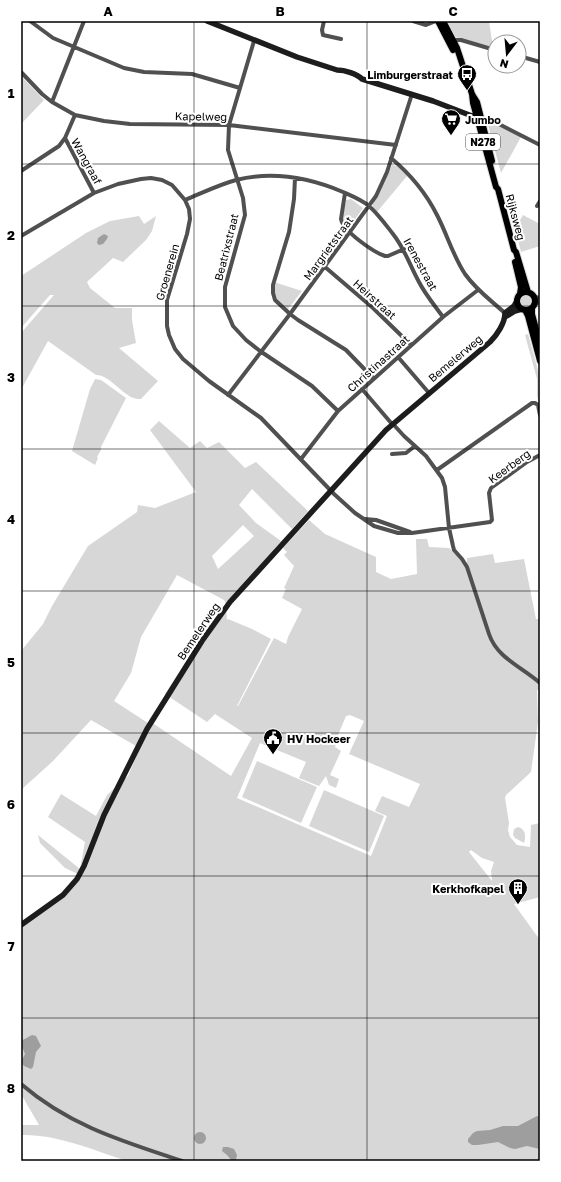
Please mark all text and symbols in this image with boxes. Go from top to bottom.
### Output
text: A [103,3,113,19]
text: B [275,3,285,19]
text: C [448,3,458,19]
north arrow [487,34,527,74]
text: N [498,57,510,71]
bus stop icon: Limburgerstraat [456,63,478,91]
place label: Limburgerstraat [367,68,454,81]
text: 1 [8,85,15,101]
supermarket icon: Jumbo [440,108,462,136]
street label: Kapelweg [175,109,227,123]
place label: Jumbo [465,113,501,126]
road number: N278 [466,134,500,150]
street label: Wangraaf [69,136,105,186]
street label: Rijksweg [504,192,528,242]
street label: Beatrixstraat [211,212,241,282]
street label: Margrietstraat [300,214,356,282]
text: 2 [7,227,15,243]
street label: Irenestraat [401,235,441,293]
street label: Groenerein [153,242,181,302]
street label: Heirstraat [351,276,399,322]
street label: Christinastraat [344,332,412,394]
street label: Bemelerweg [425,332,485,384]
text: 3 [7,369,15,385]
street label: Keerberg [486,446,532,486]
text: 4 [7,511,15,527]
street label: Bemelerweg [174,600,222,662]
text: 5 [7,654,15,670]
public building icon: HV Hockeer [262,727,284,755]
place label: HV Hockeer [287,732,351,745]
text: 6 [7,796,15,812]
building icon: Kerkhofkapel [507,877,529,905]
place label: Kerkhofkapel [432,882,504,895]
text: 7 [7,938,15,954]
text: 8 [7,1080,15,1096]

